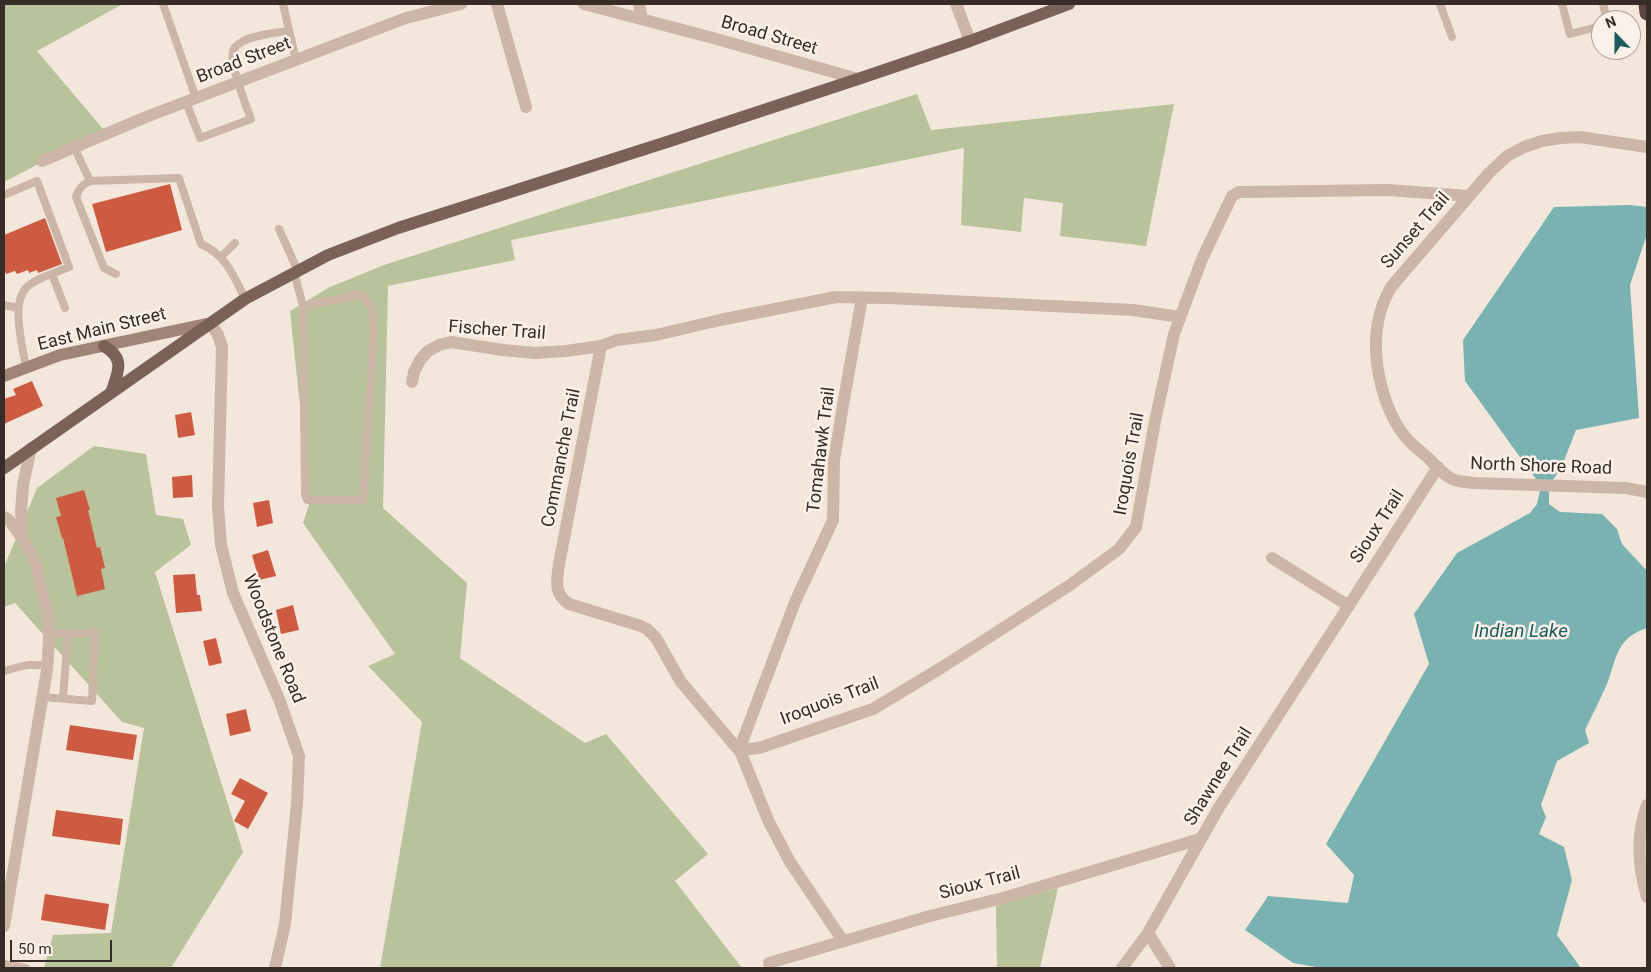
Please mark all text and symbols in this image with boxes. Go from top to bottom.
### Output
north arrow [1591,10,1641,60]
street label: Broad Street [718,12,820,60]
text: N [1603,13,1618,31]
street label: Broad Street [194,33,294,89]
street label: Sunset Trail [1377,188,1455,274]
street label: East Main Street [36,304,168,356]
street label: Fischer Trail [448,317,546,345]
street label: Tomahawk Trail [804,386,840,514]
street label: Commanche Trail [538,387,586,529]
street label: Iroquois Trail [1110,411,1150,517]
street label: North Shore Road [1470,454,1612,480]
street label: Sioux Trail [1346,486,1410,568]
street label: Woodstone Road [237,571,309,707]
water label: Indian Lake [1474,621,1568,643]
street label: Iroquois Trail [778,673,882,731]
street label: Shawnee Trail [1180,724,1258,830]
street label: Sioux Trail [937,863,1023,905]
scale bar [12,930,115,962]
text: 50 m [18,940,52,958]

